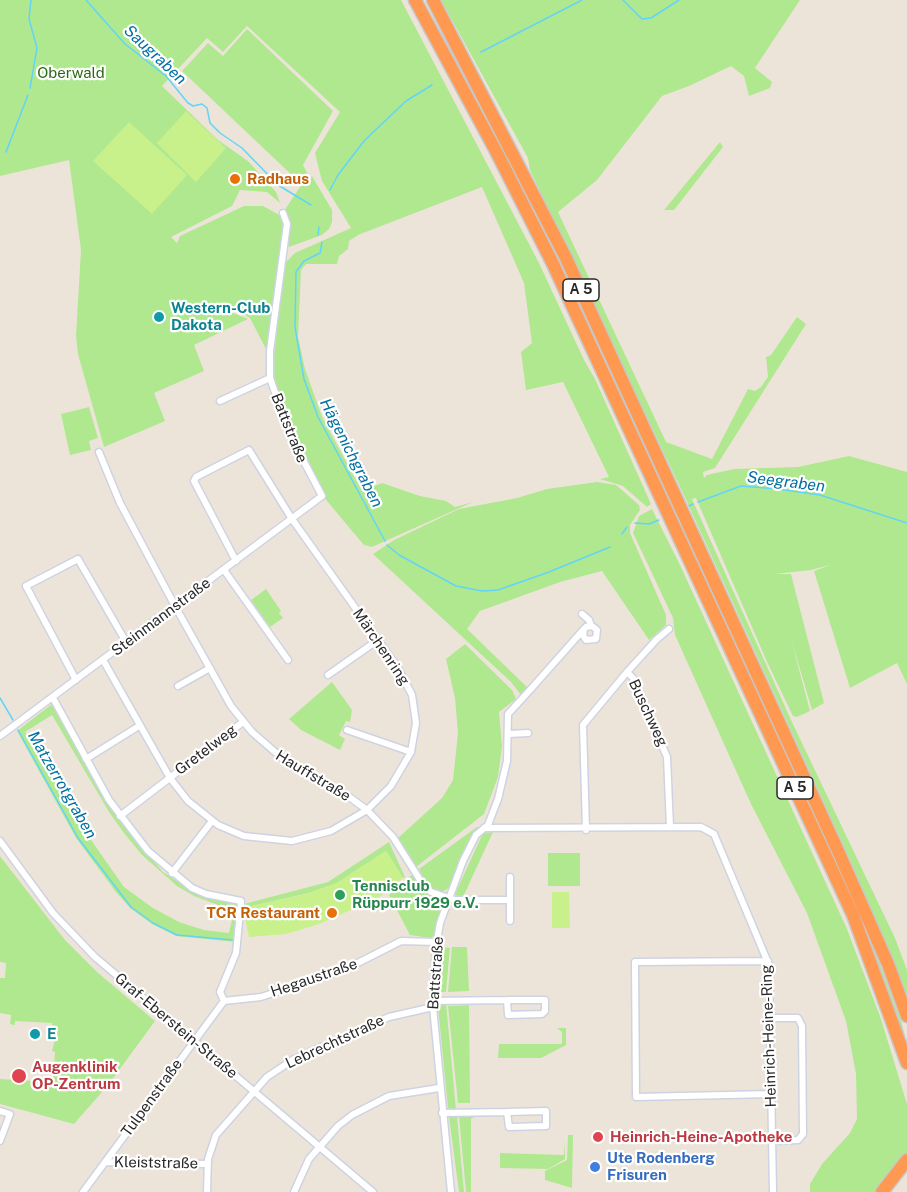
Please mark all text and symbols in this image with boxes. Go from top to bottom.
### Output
water label: Saugraben [120,21,190,89]
park label: Oberwald [37,64,105,82]
place label: Radhaus [247,170,309,188]
marker: Radhaus [228,172,242,186]
road number: A 5 [563,279,599,301]
place label: Western-Club Dakota [171,299,270,334]
marker: Western-Club Dakota [152,310,166,324]
street label: Battstraße [267,391,311,465]
water label: Hägenichgraben [315,395,387,511]
water label: Seegraben [746,468,826,496]
street label: Steinmannstraße [108,574,214,660]
street label: Märchenring [349,605,413,689]
street label: Buschweg [625,677,671,749]
street label: Gretelweg [172,721,240,779]
water label: Matzerrotgraben [23,728,101,842]
street label: Hauffstraße [272,747,354,805]
road number: A 5 [777,777,813,799]
place label: Tennisclub Rüppurr 1929 e.V. [352,877,479,912]
marker: Tennisclub Rüppurr 1929 e.V. [333,888,347,902]
place label: TCR Restaurant [206,904,320,922]
marker: TCR Restaurant [325,906,339,920]
street label: Battstraße [424,936,448,1010]
street label: Hegaustraße [268,955,360,1001]
street label: Heinrich-Heine-Ring [758,964,780,1108]
street label: Graf-Eberstein-Straße [111,969,241,1083]
street label: Lebrechtstraße [283,1011,387,1073]
place label: E [47,1025,57,1043]
marker: E [28,1027,42,1041]
street label: Tulpenstraße [118,1056,186,1140]
place label: Augenklinik OP-Zentrum [32,1058,120,1093]
marker: Augenklinik OP-Zentrum [10,1067,28,1085]
place label: Heinrich-Heine-Apotheke [610,1128,792,1146]
marker: Heinrich-Heine-Apotheke [591,1130,605,1144]
place label: Ute Rodenberg Frisuren [607,1149,715,1184]
street label: Kleiststraße [114,1153,198,1173]
marker: Ute Rodenberg Frisuren [588,1160,602,1174]

